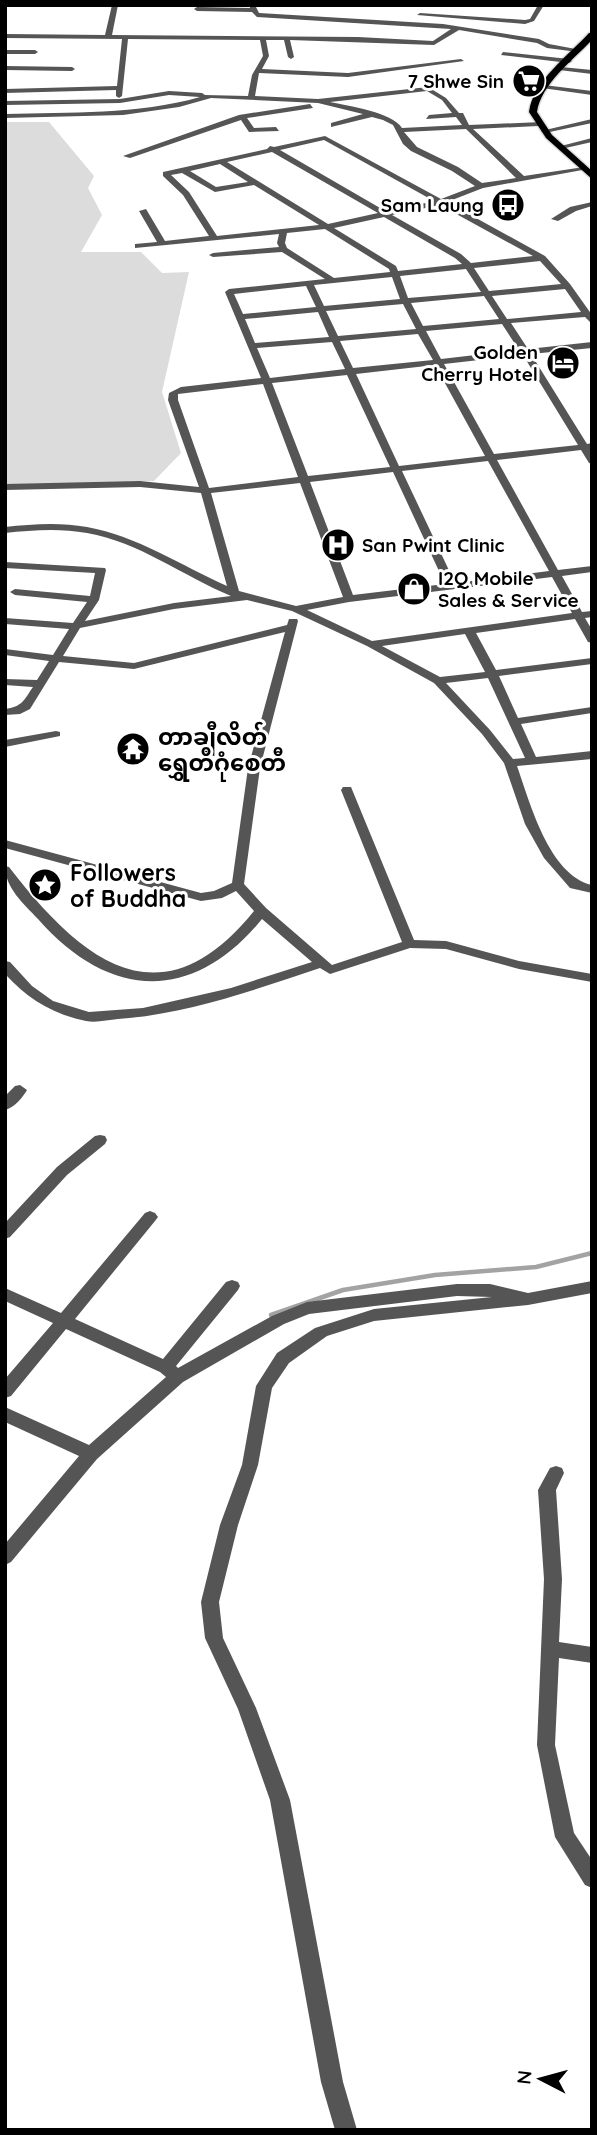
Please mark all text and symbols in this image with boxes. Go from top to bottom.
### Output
supermarket icon: 7 Shwe Sin [510,62,548,100]
place label: 7 Shwe Sin [407,69,504,93]
bus stop icon: Sam Laung [489,186,527,224]
place label: Sam Laung [381,193,484,217]
place label: Golden Cherry Hotel [421,340,538,386]
hotel icon: Golden Cherry Hotel [544,344,582,382]
hospital icon: San Pwint Clinic [319,526,357,564]
place label: San Pwint Clinic [362,533,504,557]
place label: I2Q Mobile Sales & Service [438,566,579,612]
shop icon: I2Q Mobile Sales & Service [395,570,433,608]
place label: တာချီလိတ် ရွှေတိဂုံစေတီ [158,721,286,782]
temple icon: တာချီလိတ် ရွှေတိဂုံစေတီ [114,730,152,768]
place label: Followers of Buddha [70,858,186,913]
place icon: Followers of Buddha [26,866,64,904]
north arrow [506,2044,576,2114]
text: N [511,2069,537,2085]

